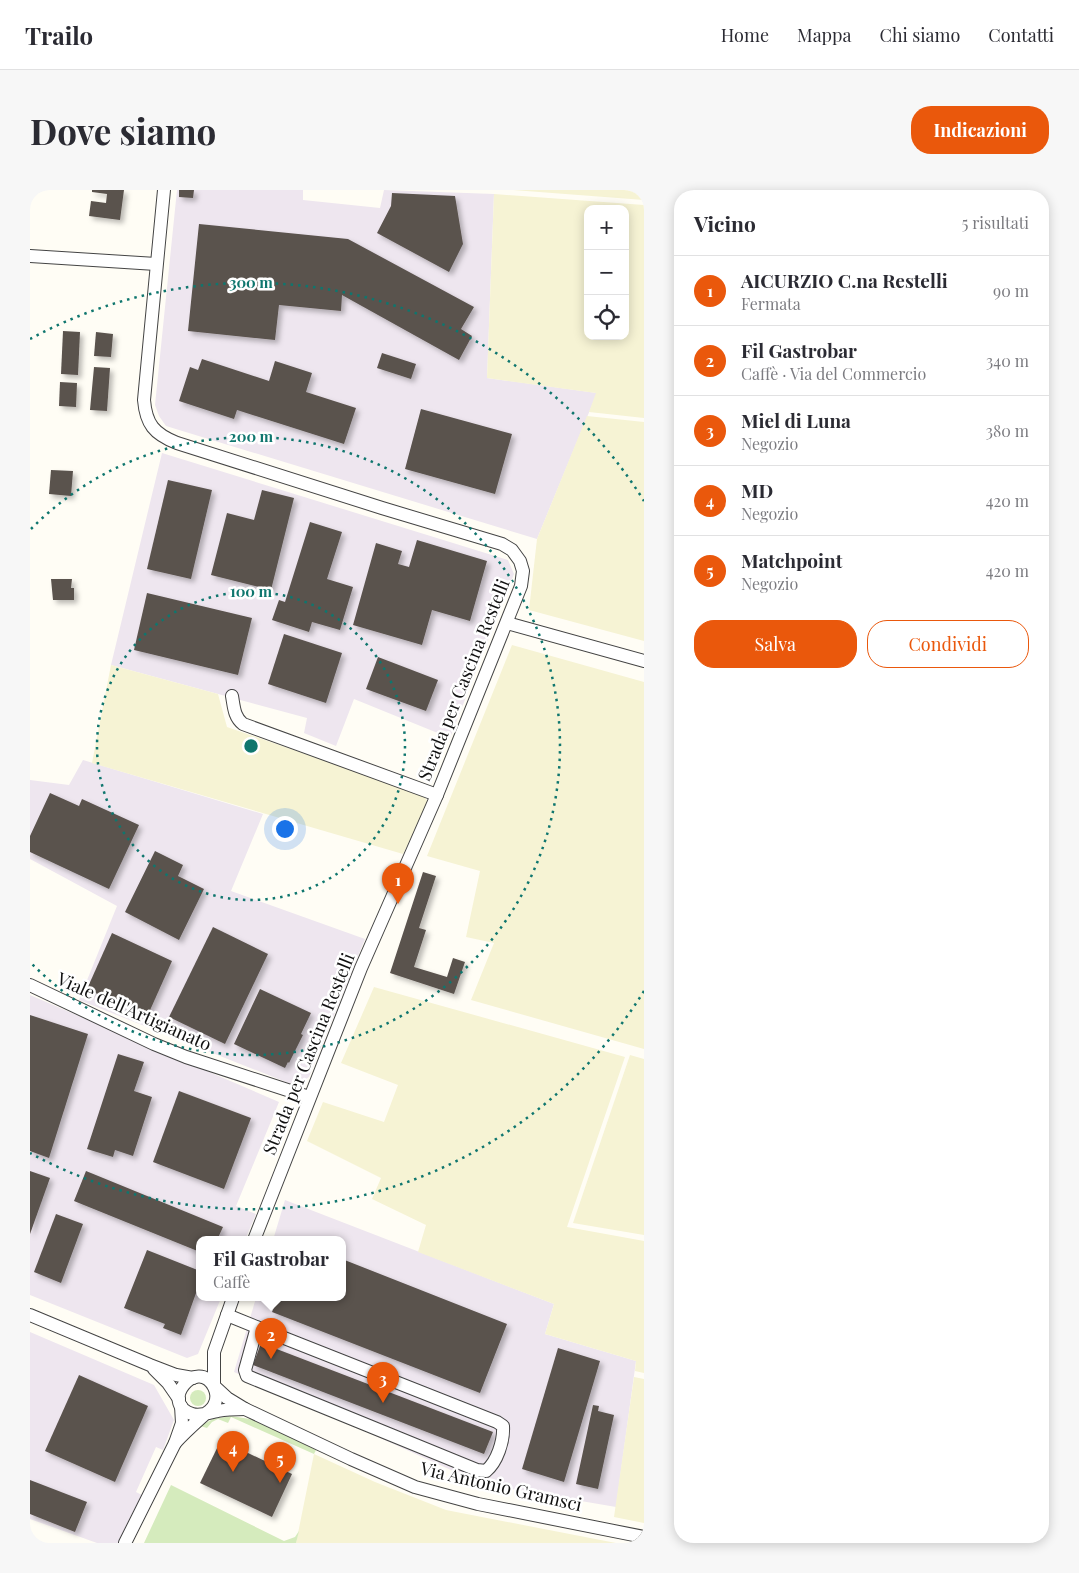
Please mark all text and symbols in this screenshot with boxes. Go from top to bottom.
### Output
text: Trailo [25,19,93,51]
text: Home [721,23,769,47]
text: Mappa [797,23,852,47]
text: Chi siamo [880,23,960,47]
text: Contatti [988,23,1054,47]
button: Indicazioni [911,106,1049,154]
text: Dove siamo [30,107,216,154]
map controls [584,205,629,340]
button: + [584,205,629,250]
text: Vicino [694,209,756,237]
text: 5 risultati [962,212,1029,233]
button: − [584,250,629,295]
text: AICURZIO C.na Restelli [741,267,948,293]
text: 300 m [229,272,273,292]
text: 1 [707,280,713,301]
text: 90 m [993,280,1029,301]
text: Fermata [741,293,801,314]
button: locate [584,295,629,340]
text: Fil Gastrobar [741,337,857,363]
text: 2 [706,350,714,371]
text: 340 m [986,350,1029,371]
text: Caffè · Via del Commercio [741,363,926,384]
text: Miel di Luna [741,407,851,433]
text: 3 [706,420,714,441]
text: 380 m [986,420,1029,441]
text: 200 m [229,426,274,446]
text: Negozio [741,433,798,454]
text: MD [741,477,773,503]
text: 4 [706,490,714,511]
text: 420 m [986,490,1029,511]
text: Negozio [741,503,798,524]
text: Matchpoint [741,547,842,573]
text: 5 [706,560,714,581]
text: 420 m [986,560,1029,581]
text: Negozio [741,573,798,594]
street label: Strada per Cascina Restelli [412,575,515,784]
text: 100 m [230,581,273,601]
button: Salva [694,620,857,668]
button: Condividi [867,620,1029,668]
centre of rings [242,737,260,755]
your location [272,816,298,842]
pin: 1 [382,863,414,904]
street label: Strada per Cascina Restelli [257,949,360,1158]
street label: Viale dell'Artigianato [52,966,216,1056]
popup [196,1236,346,1301]
text: Fil Gastrobar [213,1245,329,1271]
text: Caffè [213,1271,250,1292]
pin: 2 [255,1318,287,1359]
pin: 3 [367,1362,399,1403]
pin: 4 [217,1431,249,1472]
pin: 5 [264,1442,296,1483]
street label: Via Antonio Gramsci [417,1456,584,1516]

